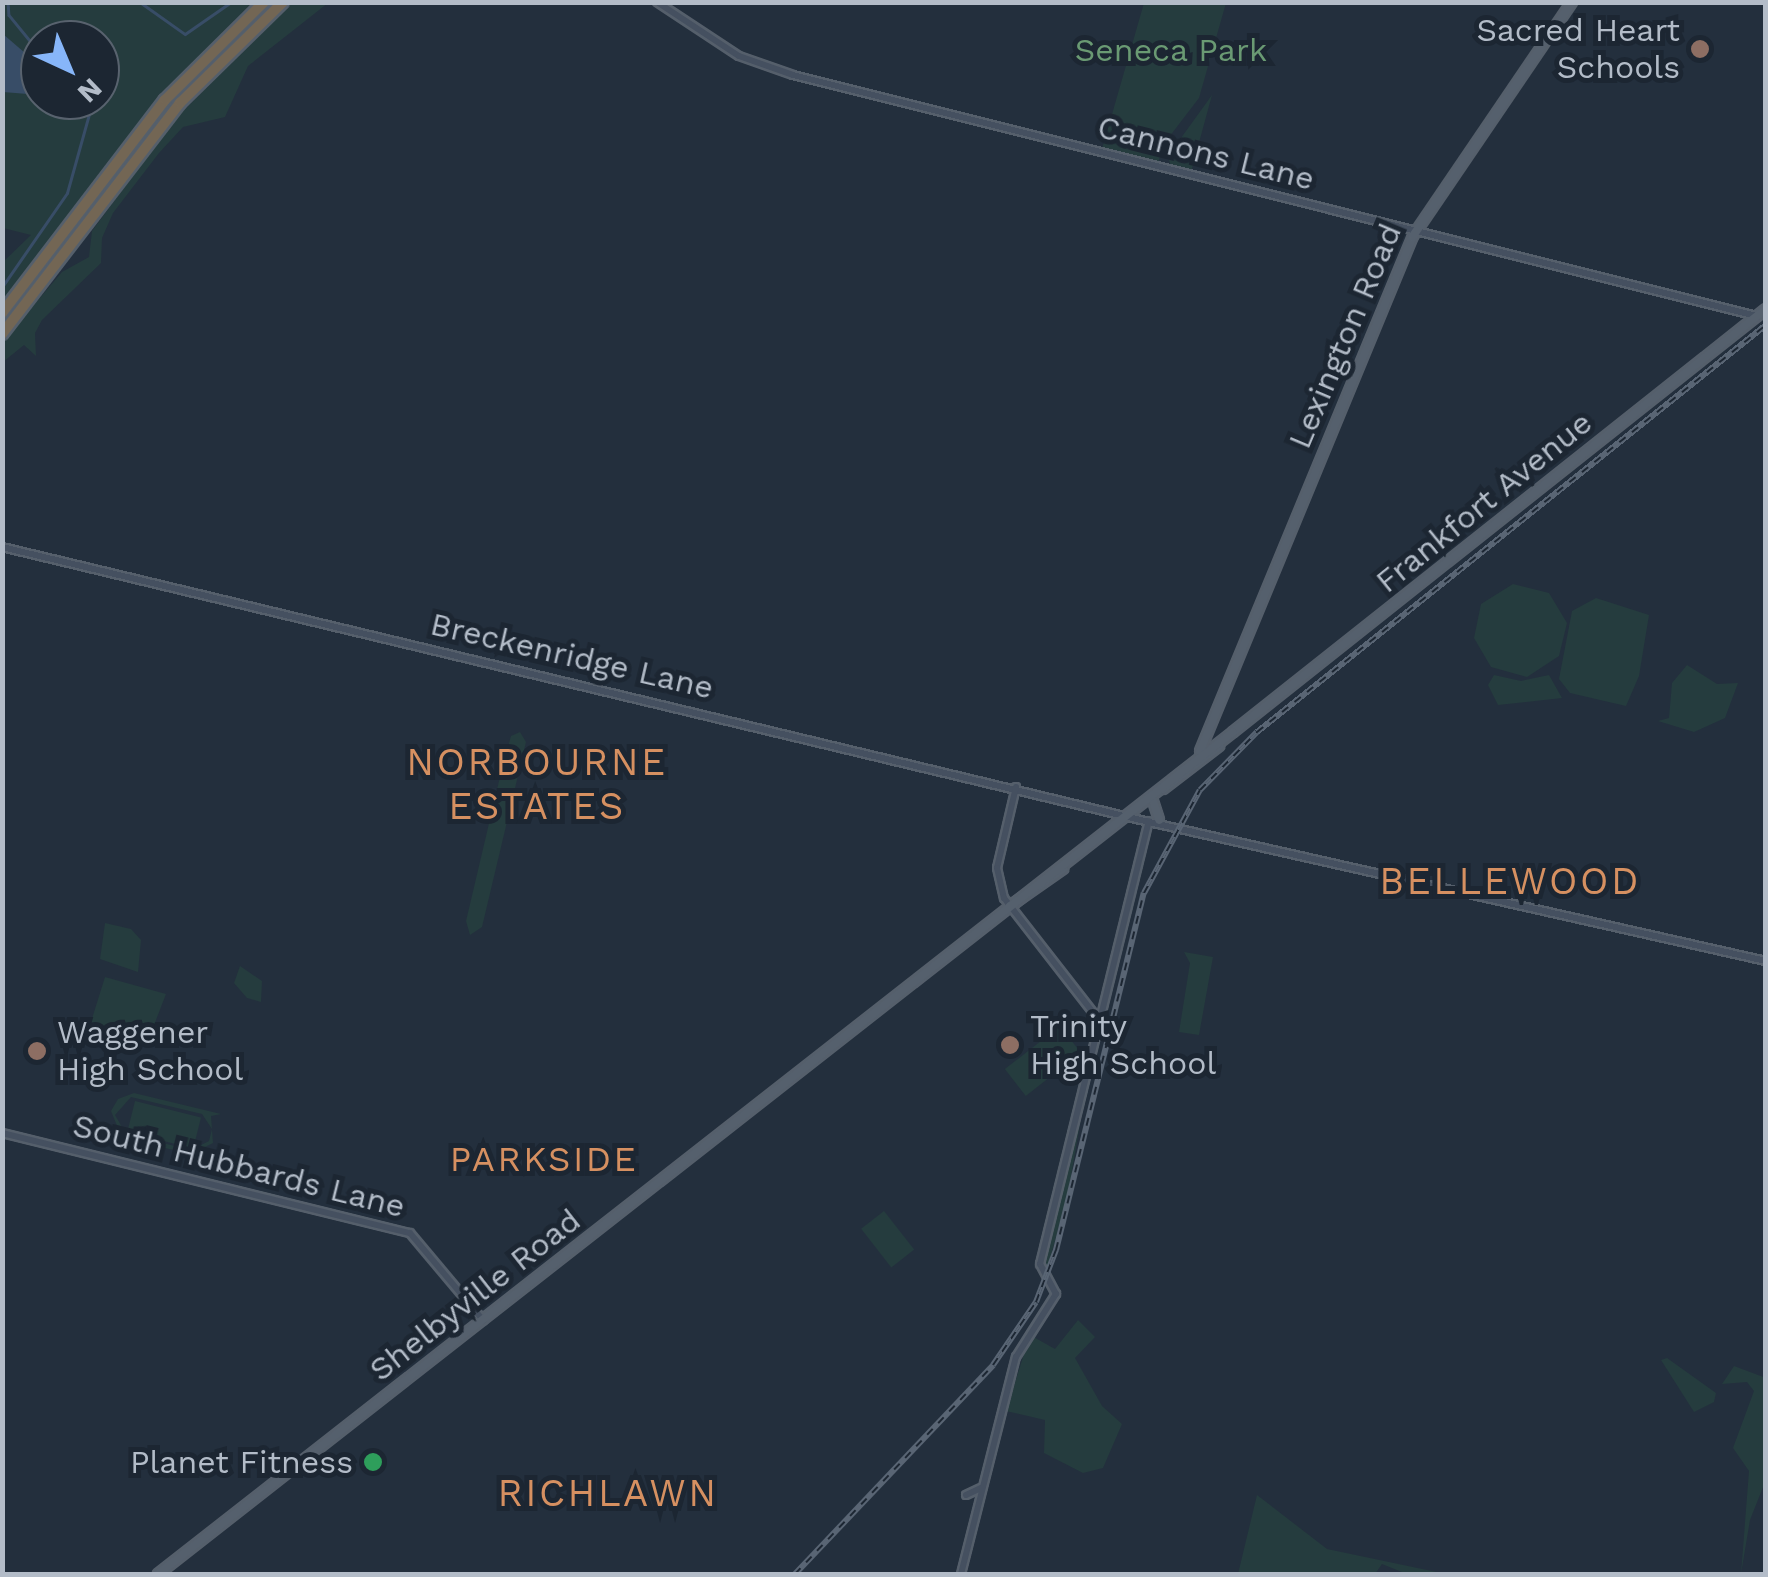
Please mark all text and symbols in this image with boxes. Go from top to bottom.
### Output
place label: Sacred Heart Schools [1476,12,1680,87]
north arrow [20,20,120,120]
park label: Seneca Park [1074,31,1268,69]
marker: Sacred Heart Schools [1689,38,1711,60]
text: N [71,71,109,110]
street label: Cannons Lane [1094,108,1318,198]
street label: Lexington Road [1280,218,1410,454]
street label: Frankfort Avenue [1368,403,1600,601]
street label: Breckenridge Lane [427,605,717,707]
district label: NORBOURNE ESTATES [406,740,668,829]
district label: BELLEWOOD [1379,859,1641,905]
place label: Trinity High School [1030,1008,1216,1083]
place label: Waggener High School [57,1014,243,1089]
marker: Trinity High School [999,1034,1021,1056]
marker: Waggener High School [26,1040,48,1062]
street label: South Hubbards Lane [69,1106,409,1226]
district label: PARKSIDE [450,1138,638,1180]
street label: Shelbyville Road [362,1201,588,1389]
place label: Planet Fitness [130,1443,353,1481]
marker: Planet Fitness [362,1451,384,1473]
district label: RICHLAWN [497,1471,719,1517]

